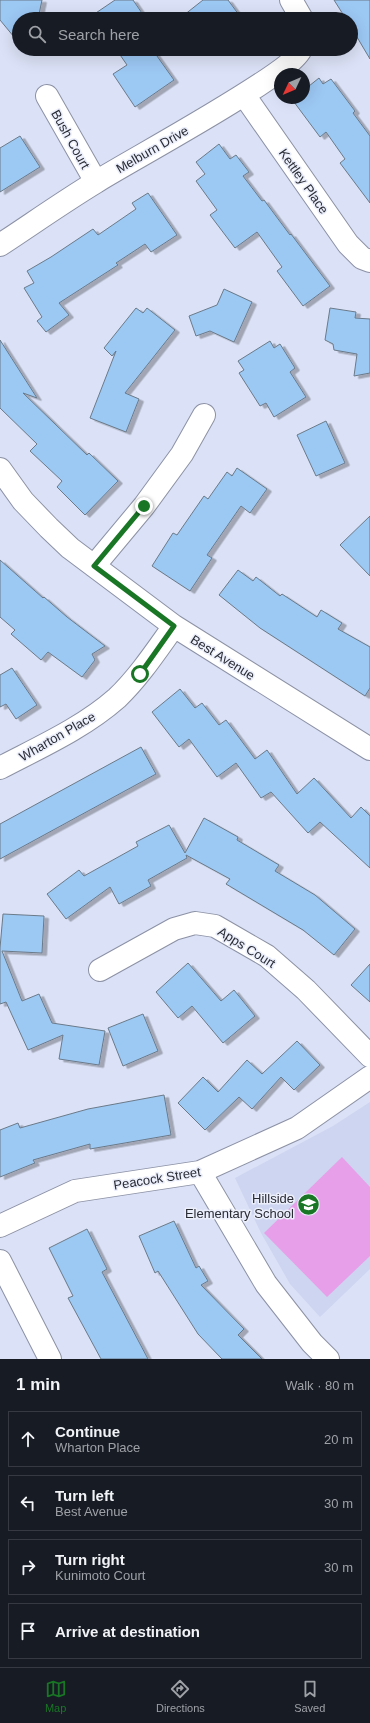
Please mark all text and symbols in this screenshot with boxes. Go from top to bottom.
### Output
search box [12,12,358,56]
icon: search [26,23,48,45]
text: Search here [58,26,140,43]
north arrow [274,68,310,104]
street label: Bush Court [48,107,93,172]
street label: Melburn Drive [113,123,191,176]
street label: Kettley Place [276,146,331,217]
route end [135,497,153,515]
street label: Best Avenue [188,632,258,683]
route start [131,665,149,683]
street label: Wharton Place [17,709,98,764]
street label: Apps Court [215,924,279,971]
street label: Peacock Street [112,1164,202,1193]
place label: Hillside Elementary School [185,1191,294,1221]
school or university icon: Hillside Elementary School [296,1192,322,1218]
text: 1 min [16,1375,60,1394]
text: Walk · 80 m [285,1378,354,1393]
text: Continue [55,1423,120,1440]
icon: ahead [17,1428,39,1450]
text: 20 m [324,1432,353,1447]
text: Wharton Place [55,1440,140,1455]
text: Turn left [55,1487,114,1504]
icon: left [17,1492,39,1514]
text: 30 m [324,1496,353,1511]
text: Best Avenue [55,1504,128,1519]
text: Turn right [55,1551,125,1568]
icon: right [17,1556,39,1578]
text: 30 m [324,1560,353,1575]
text: Kunimoto Court [55,1568,145,1583]
icon: arrive [17,1620,39,1642]
text: Arrive at destination [55,1623,200,1640]
tab: Map [45,1678,67,1714]
tab: Directions [156,1678,205,1714]
tab: Saved [294,1678,325,1714]

